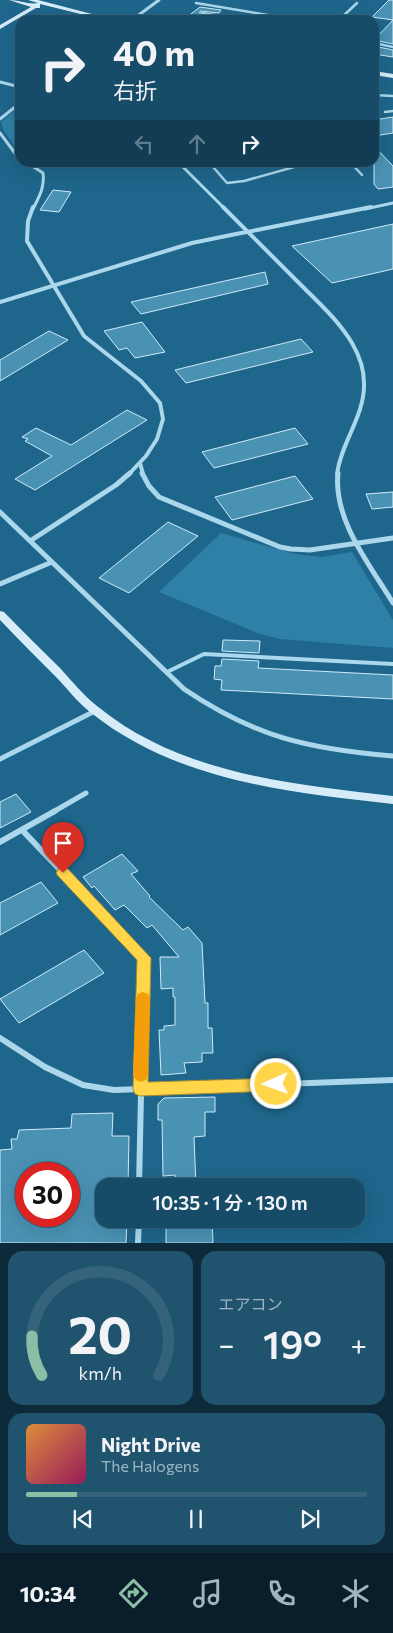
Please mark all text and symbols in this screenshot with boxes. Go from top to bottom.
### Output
text: 40 m [113,30,195,73]
icon: right [30,35,95,100]
text: 右折 [113,77,157,104]
icon: left [130,130,158,158]
icon: ahead [183,130,211,158]
icon: right [236,130,264,158]
pin [42,822,84,873]
icon: arrive [49,829,77,857]
position arrow [249,1057,301,1109]
speed limit sign: 30 [15,1162,80,1227]
text: 10:35 · 1 分 · 130 m [152,1191,308,1214]
text: エアコン [219,1294,283,1313]
text: 20 [68,1301,132,1365]
text: 19° [263,1320,322,1367]
text: − [219,1327,234,1361]
text: + [351,1327,367,1361]
text: km/h [79,1362,122,1384]
text: Night Drive [101,1433,201,1456]
text: The Halogens [101,1456,199,1475]
icon: previous [69,1505,97,1533]
icon: pause [182,1505,210,1533]
icon: next [296,1505,324,1533]
icon: directions [116,1576,151,1611]
icon: music [190,1576,225,1611]
icon: phone [264,1576,299,1611]
icon: climate [338,1576,373,1611]
text: 10:34 [20,1580,76,1607]

